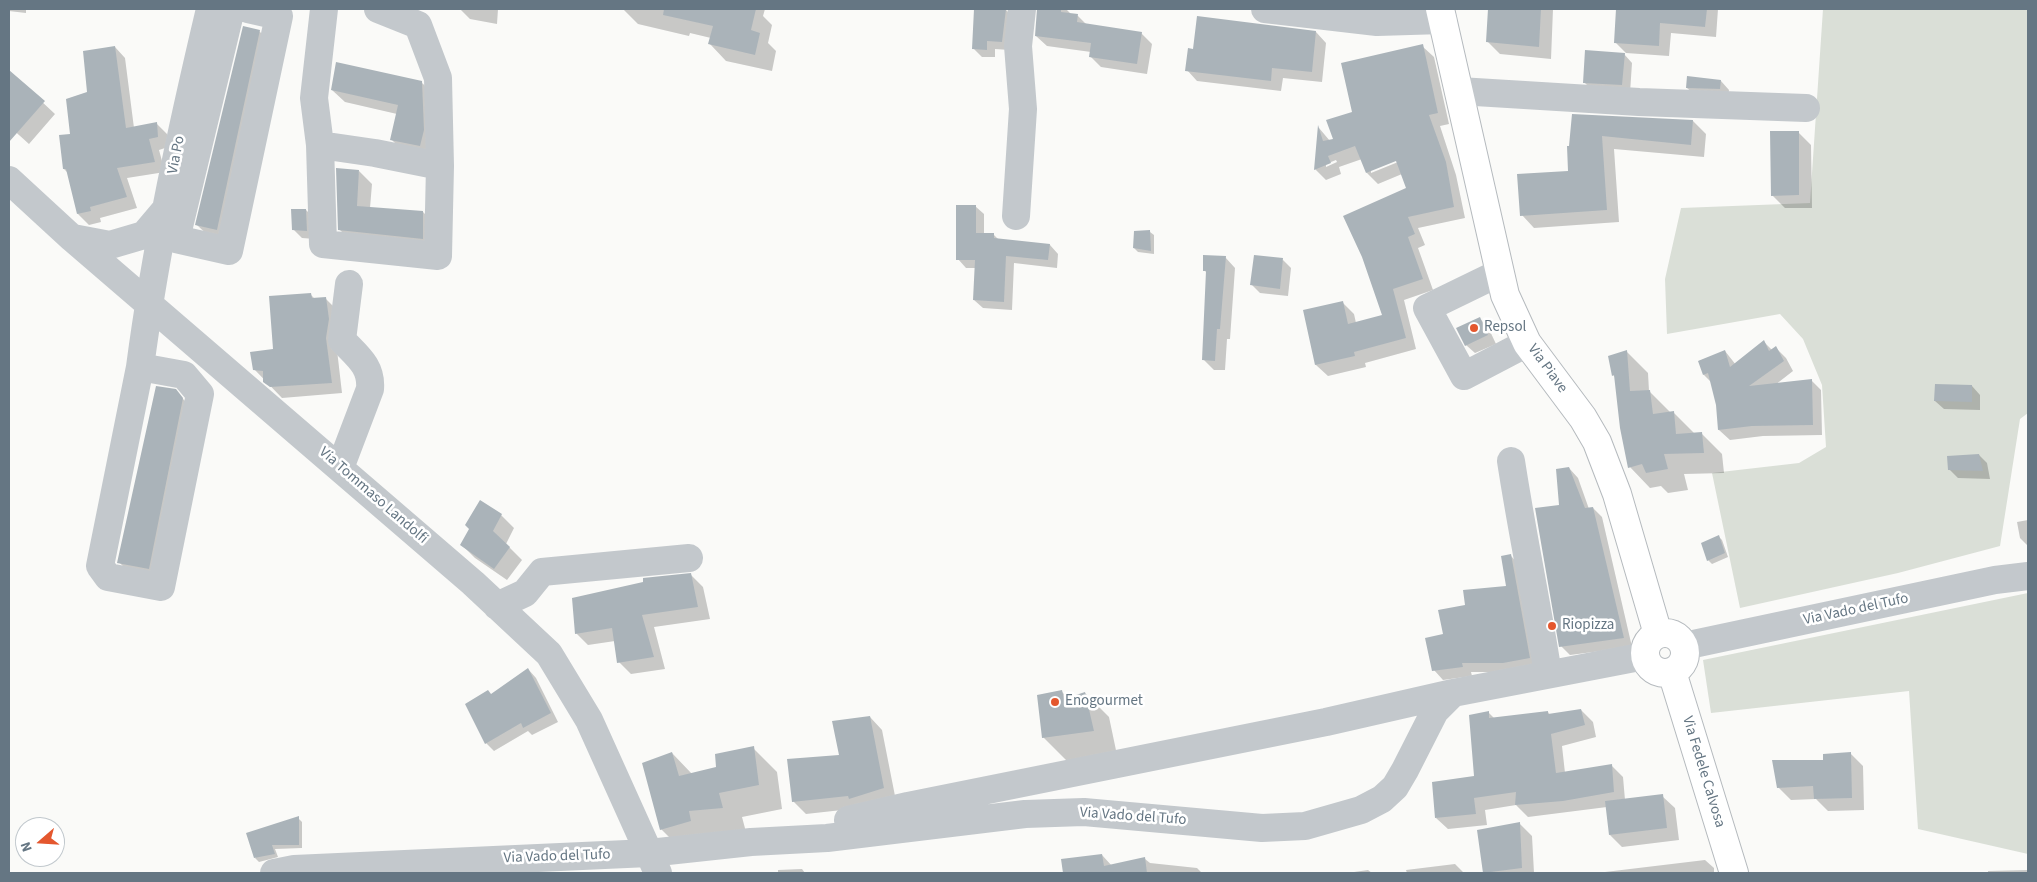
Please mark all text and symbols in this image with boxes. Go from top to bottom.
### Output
street label: Via Po [165,135,189,175]
place label: Repsol [1484,319,1526,337]
marker: Repsol [1468,322,1480,334]
street label: Via Piave [1523,341,1571,397]
street label: Via Tommaso Landolfi [315,444,431,548]
street label: Via Vado del Tufo [1802,590,1910,630]
place label: Riopizza [1562,617,1614,635]
marker: Riopizza [1546,620,1558,632]
place label: Enogourmet [1065,693,1143,711]
marker: Enogourmet [1049,696,1061,708]
street label: Via Fedele Calvosa [1678,714,1728,830]
street label: Via Vado del Tufo [1079,804,1187,830]
north arrow [15,817,65,867]
text: N [16,839,38,854]
street label: Via Vado del Tufo [503,846,611,868]

